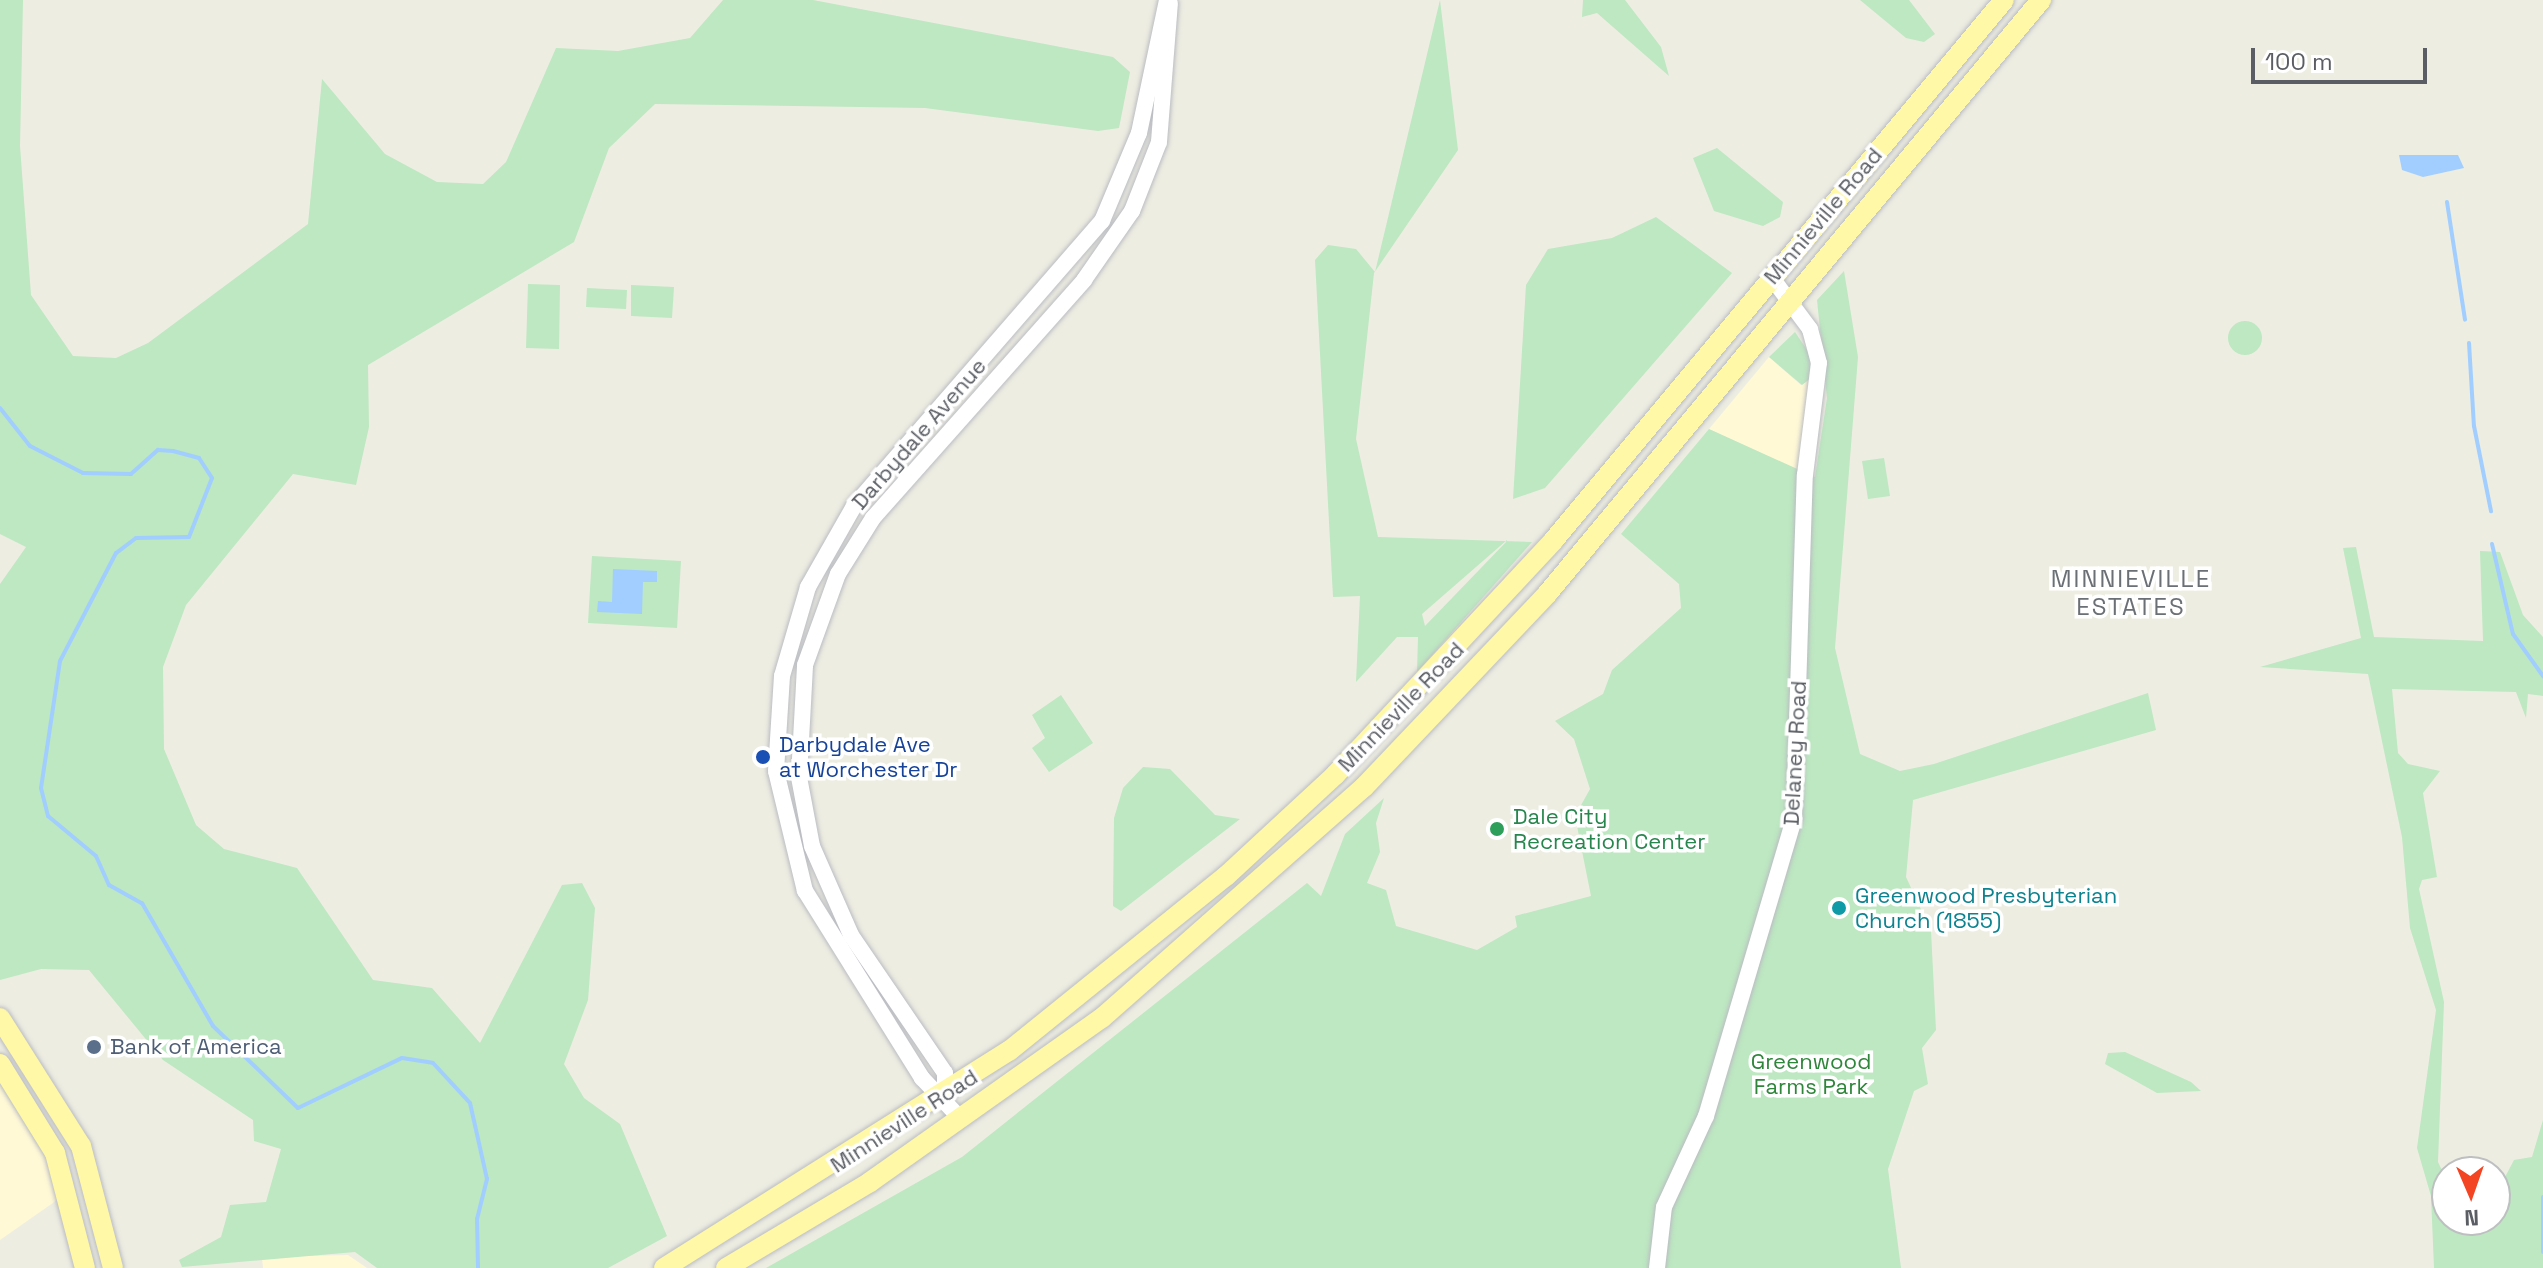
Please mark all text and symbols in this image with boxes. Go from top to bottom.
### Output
scale bar [2255,32,2431,82]
text: 100 m [2265,46,2333,77]
street label: Minnieville Road [1758,142,1888,290]
street label: Darbydale Avenue [846,353,992,515]
district label: MINNIEVILLE ESTATES [2051,565,2211,621]
street label: Minnieville Road [1332,637,1470,777]
street label: Delaney Road [1778,680,1812,826]
place label: Darbydale Ave at Worchester Dr [779,731,958,782]
marker: Darbydale Ave at Worchester Dr [754,748,772,766]
place label: Dale City Recreation Center [1513,803,1706,854]
marker: Dale City Recreation Center [1488,820,1506,838]
place label: Greenwood Presbyterian Church (1855) [1855,882,2117,934]
marker: Greenwood Presbyterian Church (1855) [1830,899,1848,917]
place label: Bank of America [110,1034,282,1060]
marker: Bank of America [85,1038,103,1056]
park label: Greenwood Farms Park [1751,1048,1871,1100]
street label: Minnieville Road [825,1064,983,1178]
north arrow [2431,1156,2511,1236]
text: N [2464,1204,2480,1232]

